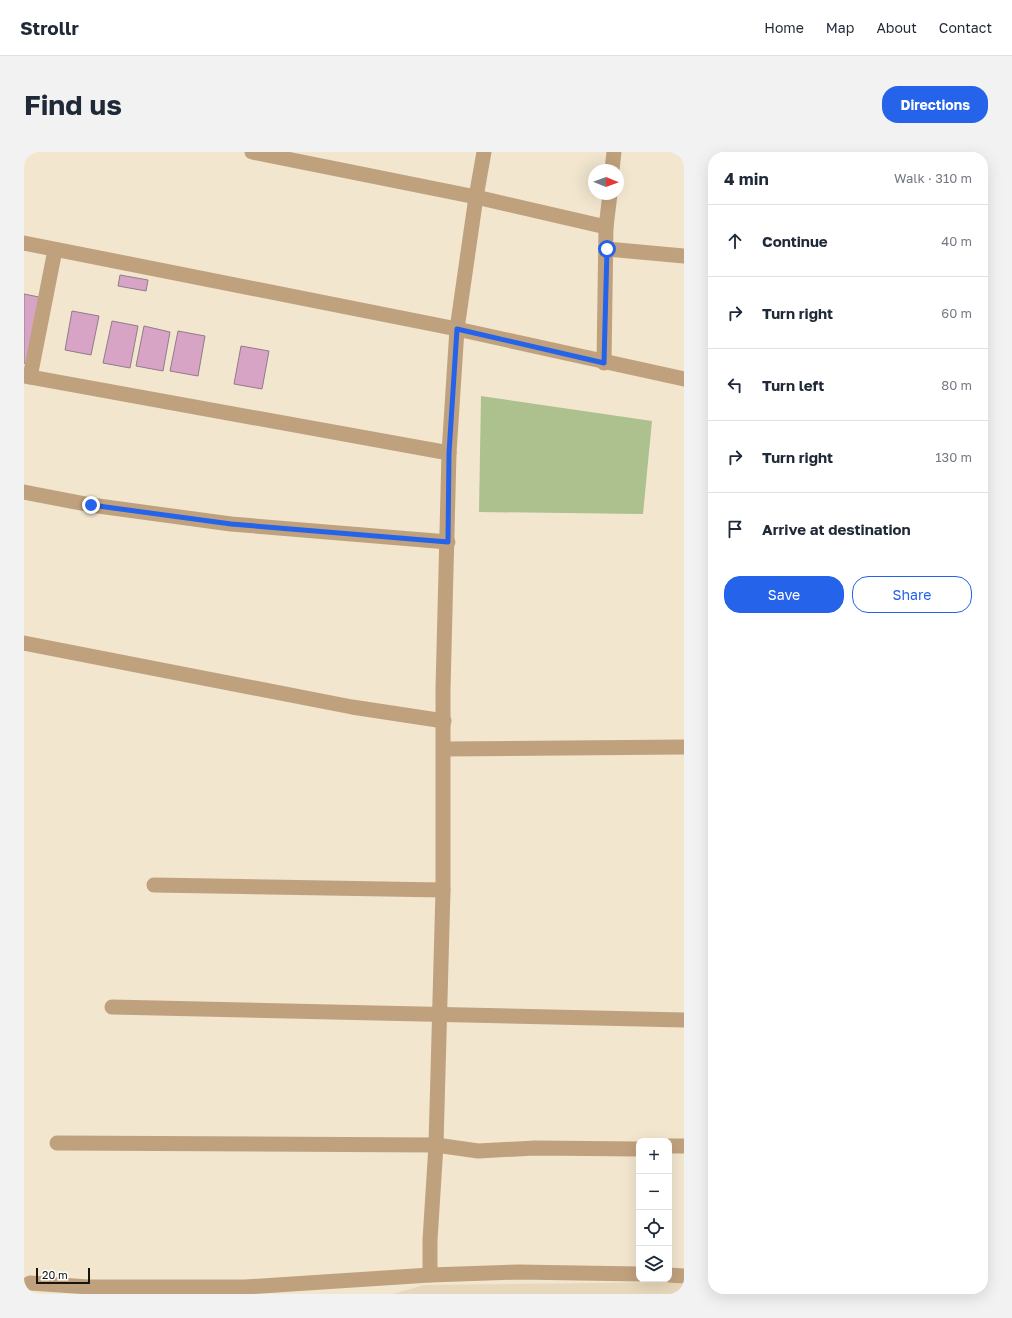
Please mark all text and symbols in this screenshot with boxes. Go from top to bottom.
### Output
text: Strollr [20,16,79,39]
text: Home [764,19,804,36]
text: Map [826,19,854,36]
text: About [876,19,917,36]
text: Contact [939,19,992,36]
button: Directions [882,86,988,123]
text: Find us [24,88,122,121]
north arrow [588,164,624,200]
text: 4 min [724,168,769,189]
text: Walk · 310 m [894,170,972,186]
icon: ahead [724,230,746,252]
text: Continue [762,232,828,250]
text: 40 m [941,233,972,249]
route start [598,240,616,258]
icon: right [724,302,746,324]
text: Turn right [762,304,833,322]
text: 60 m [941,305,972,321]
icon: left [724,374,746,396]
text: Turn left [762,376,824,394]
text: 80 m [941,377,972,393]
icon: right [724,446,746,468]
text: Turn right [762,448,833,466]
text: 130 m [935,449,972,465]
route end [82,496,100,514]
icon: arrive [724,518,746,540]
text: Arrive at destination [762,520,911,538]
button: Save [724,576,844,613]
button: Share [852,576,972,613]
map controls [636,1138,672,1282]
button: + [636,1138,672,1174]
button: − [636,1174,672,1210]
button: locate [636,1210,672,1246]
button: layers [636,1246,672,1282]
scale bar [36,1266,90,1285]
text: 20 m [42,1268,68,1281]

